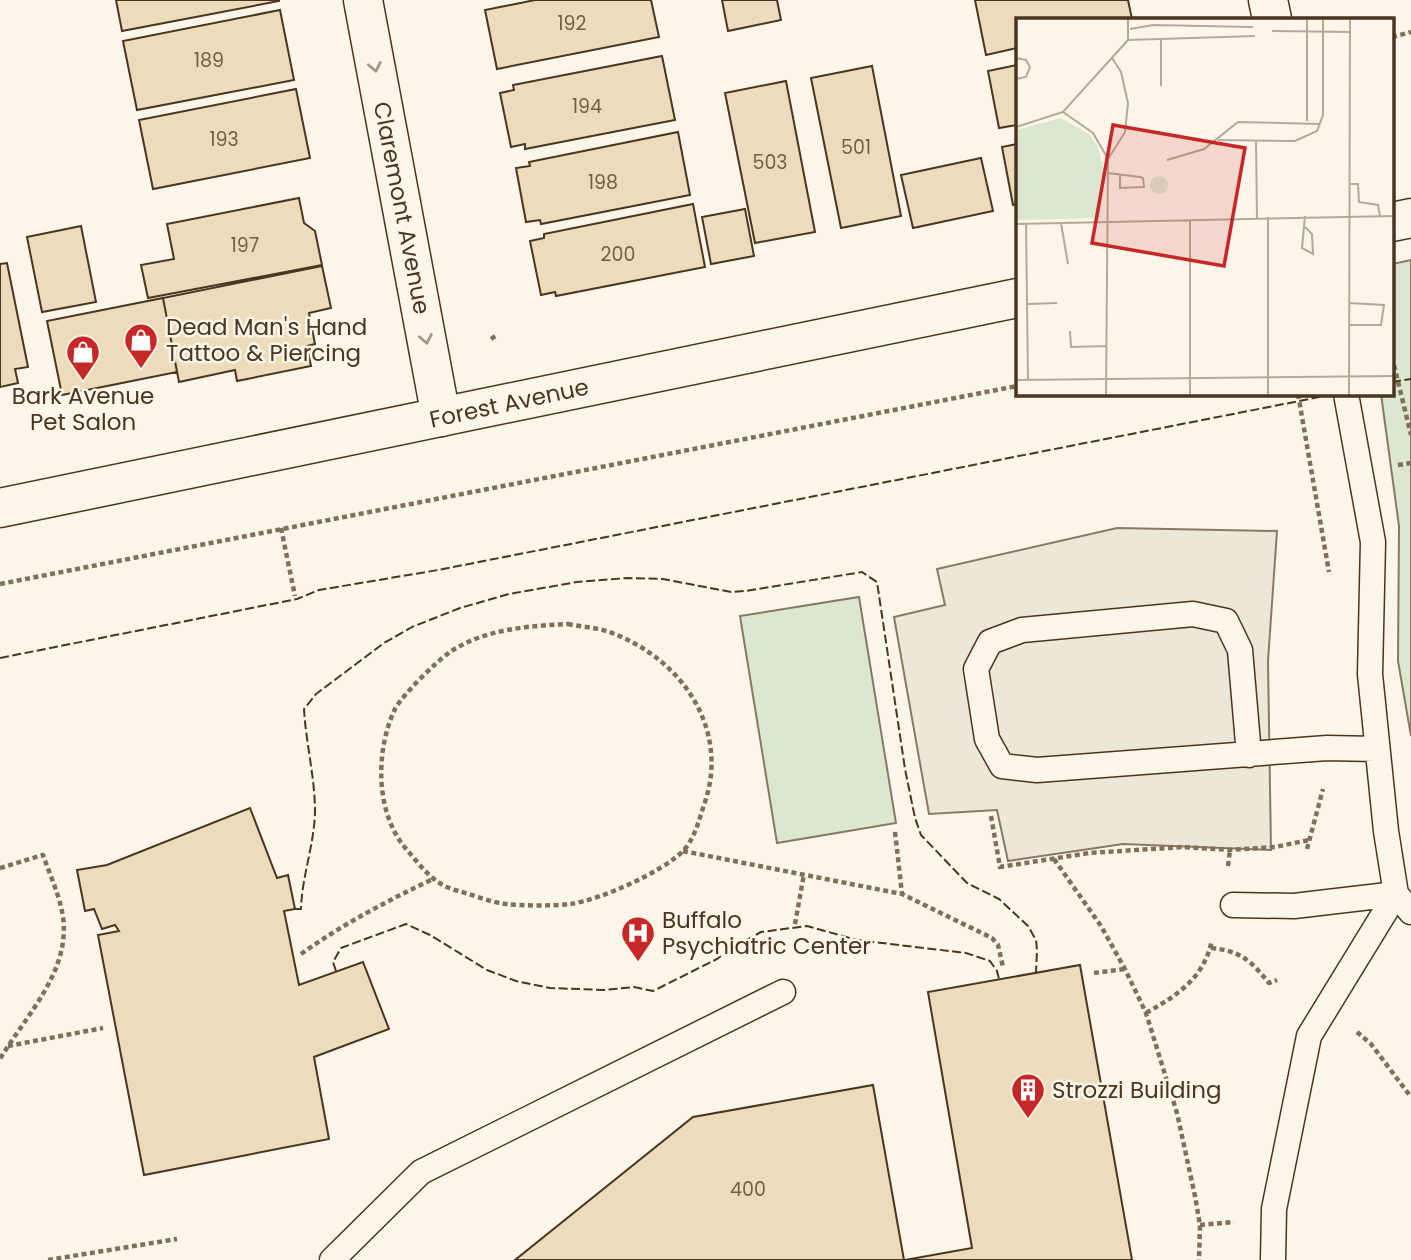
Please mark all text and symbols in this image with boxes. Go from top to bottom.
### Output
house number: 192 [558,10,587,37]
inset map [1016,18,1394,396]
house number: 189 [194,47,224,74]
one-way arrow [367,61,382,73]
house number: 194 [572,93,602,120]
street label: Claremont Avenue [366,99,438,317]
house number: 193 [209,126,239,153]
house number: 501 [841,134,871,161]
house number: 503 [752,149,788,176]
house number: 198 [588,169,618,196]
house number: 197 [231,232,259,259]
house number: 200 [601,241,635,268]
place label: Dead Man's Hand Tattoo & Piercing [166,311,367,369]
shop icon: Dead Man's Hand Tattoo & Piercing [122,321,160,370]
shop icon: Bark Avenue Pet Salon [64,333,102,382]
one-way arrow [418,333,433,345]
street label: Forest Avenue [426,371,592,435]
place label: Bark Avenue Pet Salon [12,380,154,438]
place label: Buffalo Psychiatric Center [662,904,871,962]
hospital icon: Buffalo Psychiatric Center [619,914,657,963]
building icon: Strozzi Building [1009,1071,1047,1120]
place label: Strozzi Building [1052,1074,1222,1106]
house number: 400 [730,1176,766,1203]

